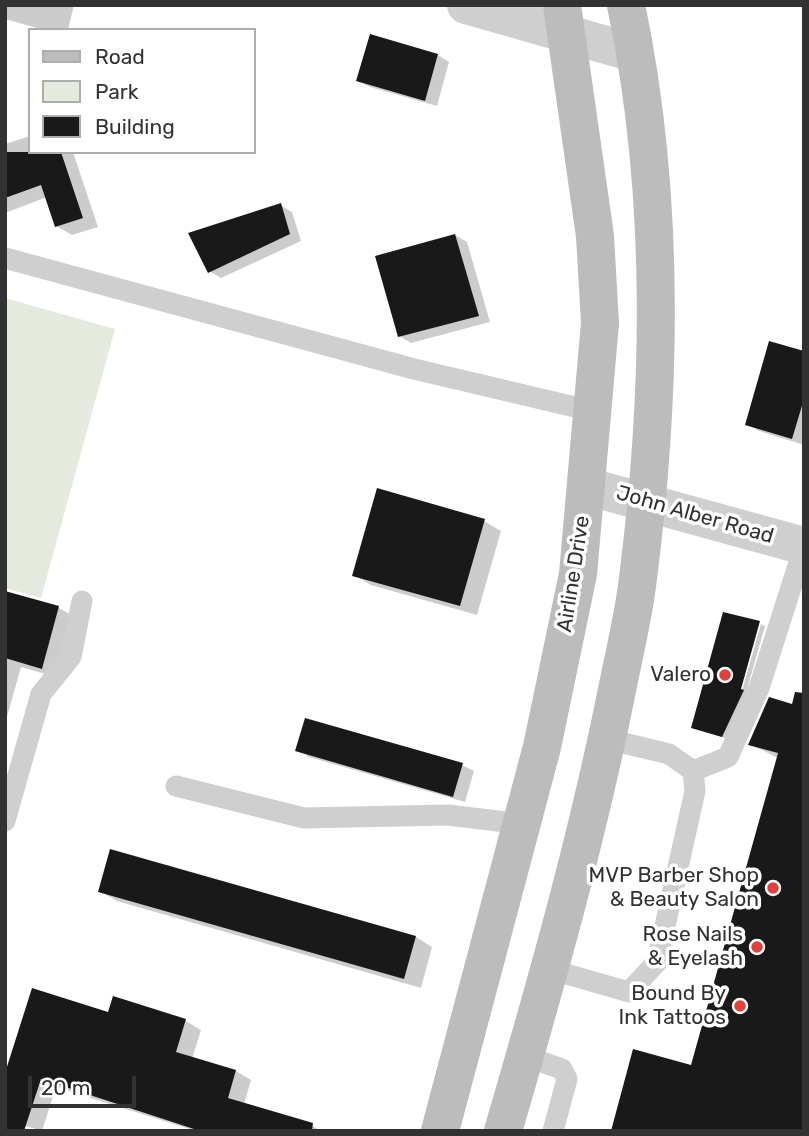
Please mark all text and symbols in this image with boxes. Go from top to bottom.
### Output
legend [28,28,256,154]
text: Road [95,44,145,69]
text: Park [95,79,139,104]
text: Building [95,114,175,139]
street label: John Alber Road [613,481,777,549]
street label: Airline Drive [552,514,596,634]
place label: Valero [650,662,711,688]
marker: Valero [717,667,733,683]
place label: MVP Barber Shop & Beauty Salon [589,863,759,913]
marker: MVP Barber Shop & Beauty Salon [765,880,781,896]
place label: Rose Nails & Eyelash [643,922,743,972]
marker: Rose Nails & Eyelash [749,939,765,955]
place label: Bound By Ink Tattoos [619,981,726,1031]
marker: Bound By Ink Tattoos [732,998,748,1014]
scale bar [32,1062,140,1106]
text: 20 m [41,1075,90,1100]

